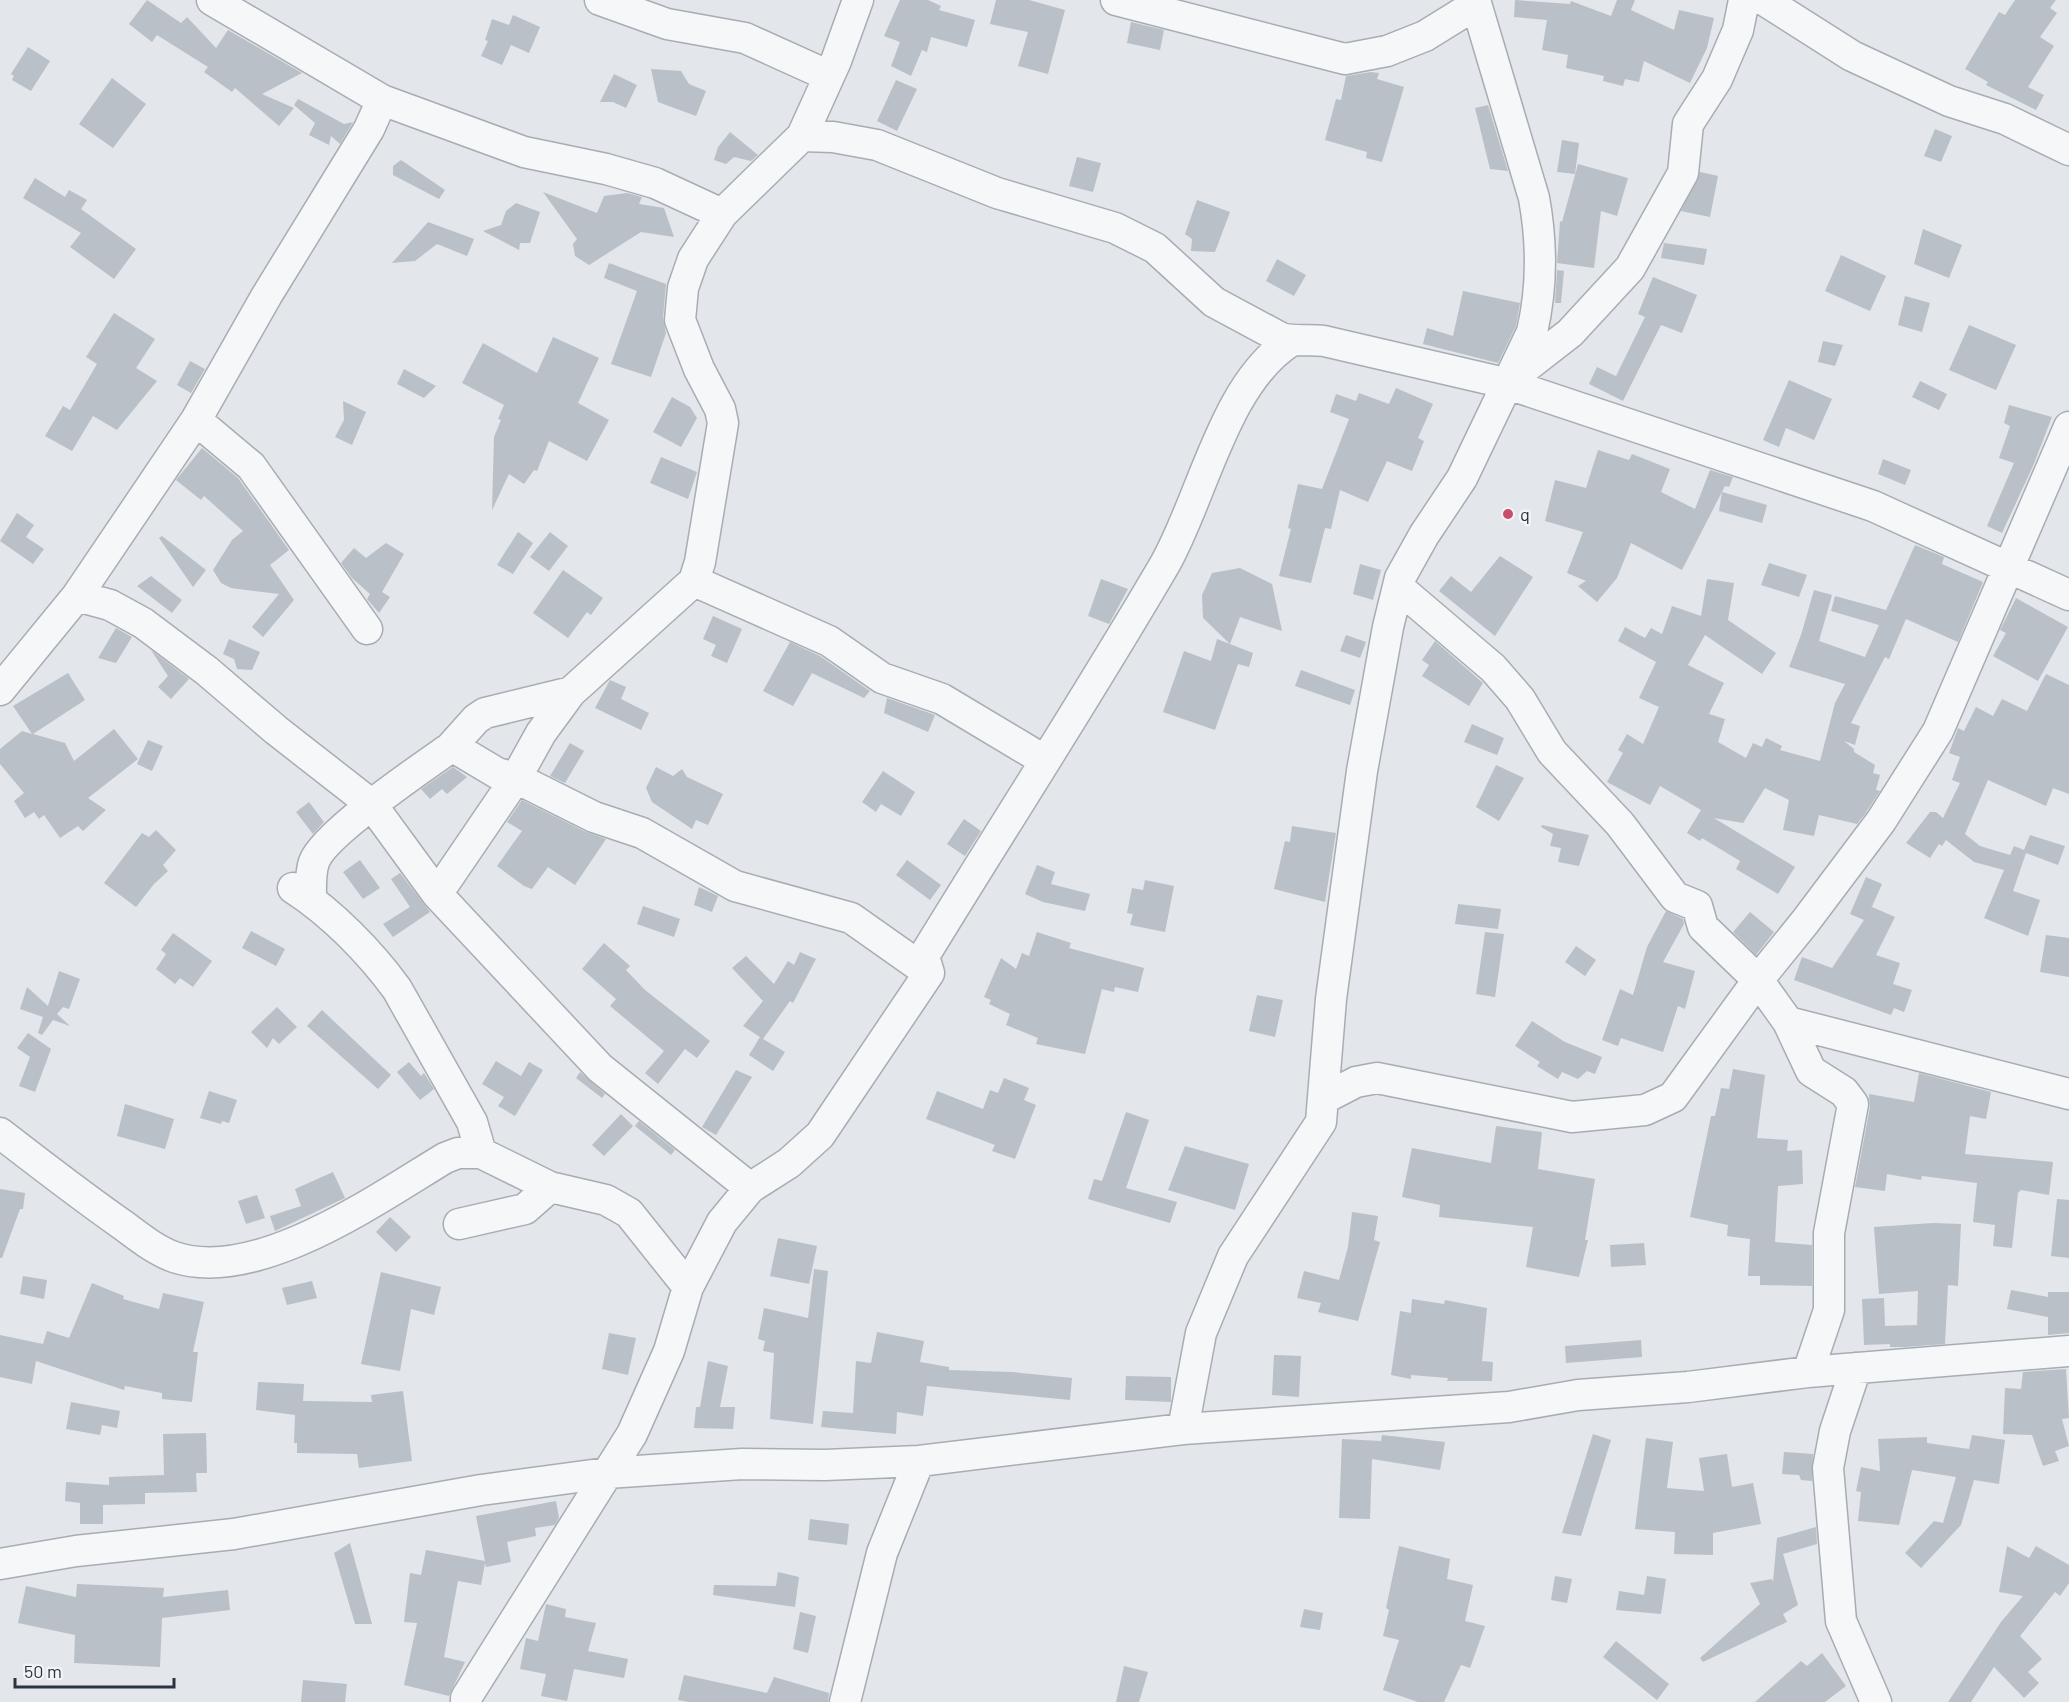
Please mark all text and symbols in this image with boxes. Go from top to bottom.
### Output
place label: q [1520,503,1530,525]
marker: q [1501,507,1515,521]
scale bar [15,1651,174,1689]
text: 50 m [24,1660,62,1682]

